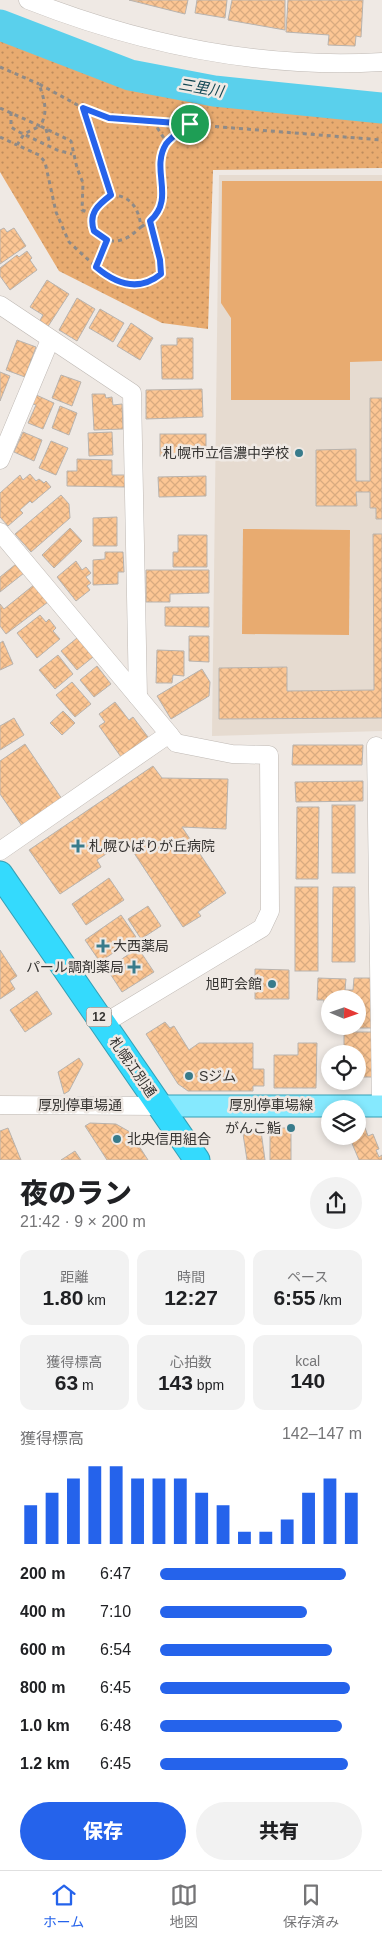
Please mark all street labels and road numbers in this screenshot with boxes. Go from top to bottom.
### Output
road number: 12 [86,1008,112,1026]
street label: 札幌江別通 [106,1034,160,1100]
street label: 厚別停車場通 [38,1097,122,1113]
street label: 厚別停車場線 [229,1097,313,1113]

